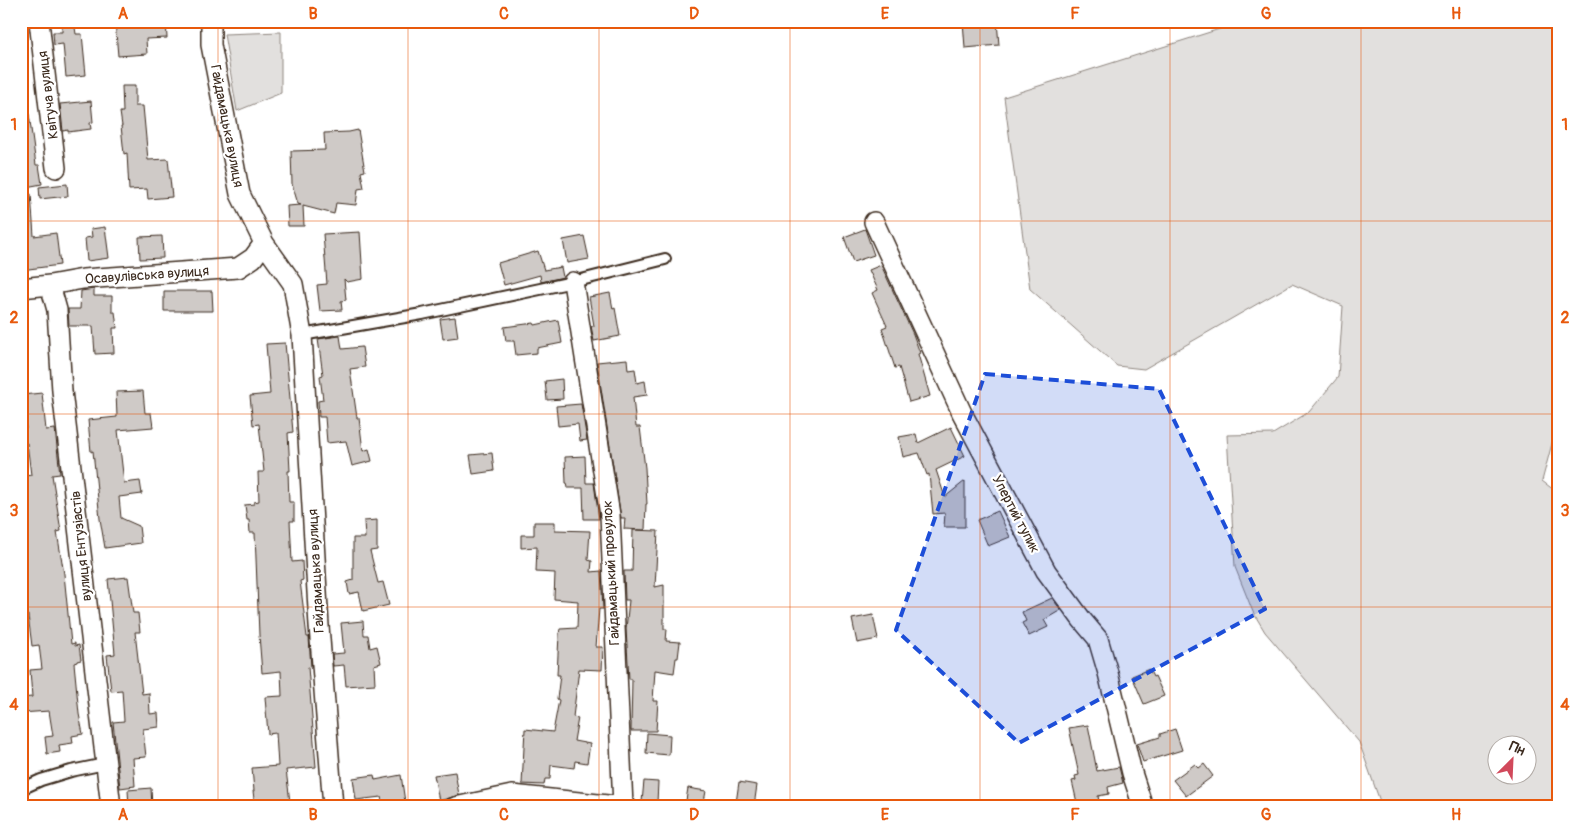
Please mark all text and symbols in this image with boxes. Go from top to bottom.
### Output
text: A [118,4,129,24]
text: B [308,4,318,24]
text: C [499,4,509,24]
text: D [689,4,699,24]
text: E [881,4,890,24]
text: F [1070,4,1080,24]
text: G [1261,4,1272,24]
text: H [1451,4,1461,24]
street label: Квітуча вулиця [34,50,62,140]
street label: Гайдамацька вулиця [207,63,247,189]
text: 1 [11,115,17,135]
text: 1 [1562,115,1568,135]
street label: Осавулівська вулиця [84,262,210,288]
text: 2 [10,308,19,328]
text: 2 [1561,308,1570,328]
street label: Упертий тупик [988,472,1044,556]
street label: вулиця Ентузіастів [67,490,95,602]
street label: Гайдамацький провулок [599,500,623,646]
text: 3 [10,501,19,521]
text: 3 [1561,501,1570,521]
street label: Гайдамацька вулиця [304,508,328,634]
text: 4 [9,695,19,715]
text: 4 [1560,695,1570,715]
north arrow [1486,736,1536,786]
text: Пн [1507,738,1528,759]
text: A [118,805,129,825]
text: B [308,805,318,825]
text: C [499,805,509,825]
text: D [689,805,699,825]
text: E [881,805,890,825]
text: F [1070,805,1080,825]
text: G [1261,805,1272,825]
text: H [1451,805,1461,825]

